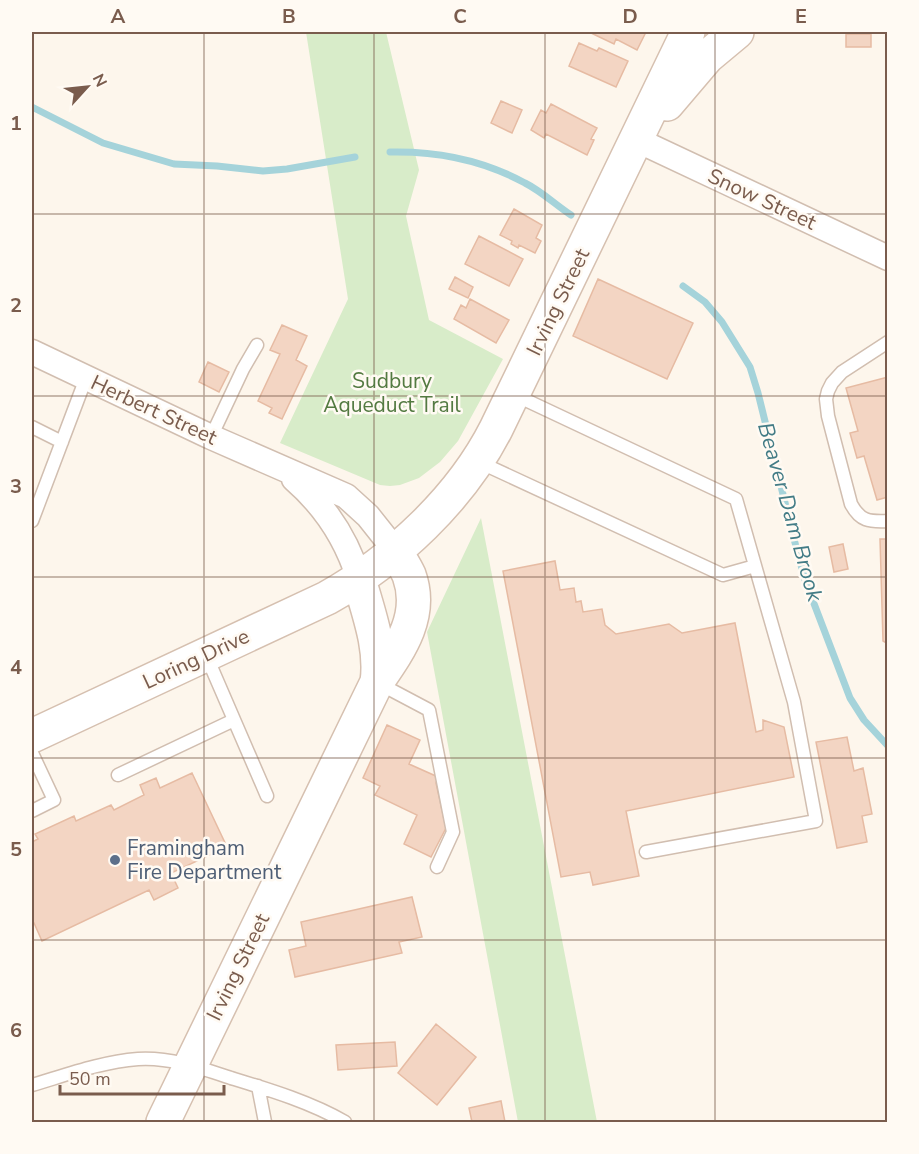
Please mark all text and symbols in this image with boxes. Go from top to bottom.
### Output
text: A [111,3,126,30]
text: B [282,3,296,30]
text: C [453,3,467,30]
text: D [622,3,638,30]
text: E [795,3,807,30]
north arrow [57,57,117,117]
text: N [87,70,112,91]
text: 1 [10,110,22,137]
street label: Snow Street [703,162,821,237]
street label: Irving Street [520,243,596,360]
text: 2 [10,292,22,319]
park label: Sudbury Aqueduct Trail [323,367,462,419]
street label: Herbert Street [86,369,222,452]
water label: Beaver Dam Brook [750,419,830,606]
text: 3 [10,473,22,500]
street label: Loring Drive [138,622,254,696]
text: 4 [10,654,22,681]
place label: Framingham Fire Department [127,834,282,886]
text: 5 [10,836,22,863]
marker: Framingham Fire Department [108,853,122,867]
street label: Irving Street [200,908,276,1025]
text: 6 [10,1017,22,1044]
scale bar [60,1058,224,1096]
text: 50 m [69,1067,111,1091]

